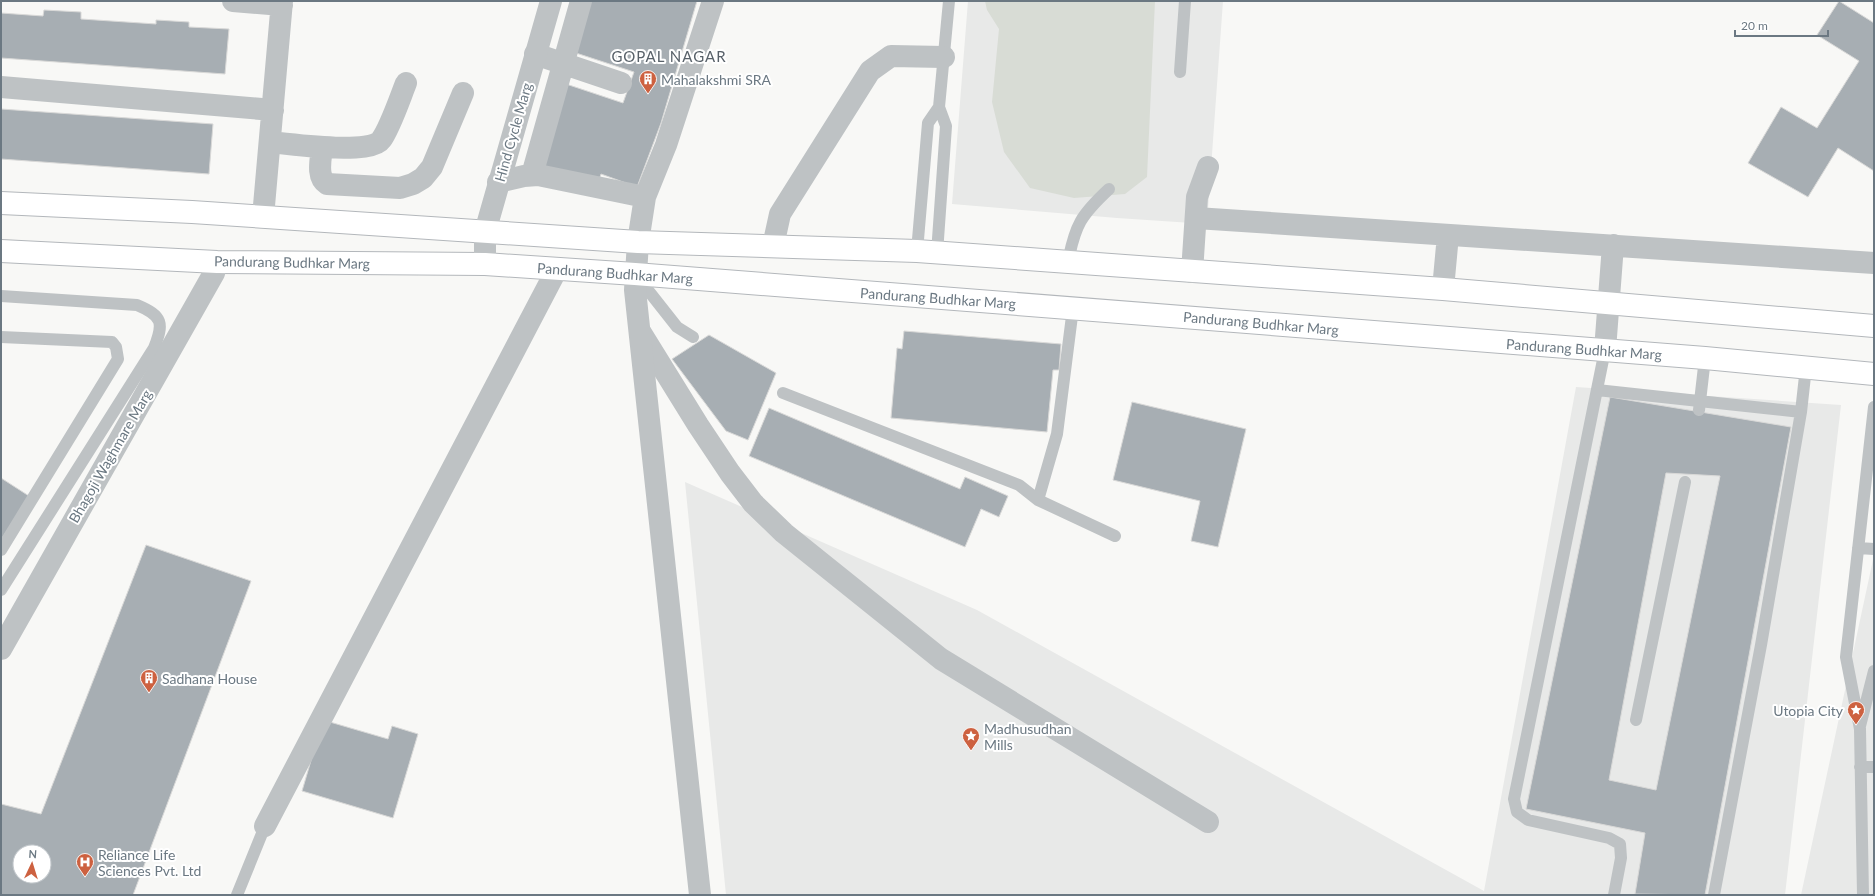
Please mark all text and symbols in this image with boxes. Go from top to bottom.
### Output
scale bar [1735,12,1828,38]
text: 20 m [1741,18,1768,33]
district label: GOPAL NAGAR [611,47,727,65]
building icon: Mahalakshmi SRA [638,69,658,94]
place label: Mahalakshmi SRA [661,71,772,88]
street label: Hind Cycle Marg [491,81,535,183]
street label: Pandurang Budhkar Marg [214,252,370,272]
street label: Pandurang Budhkar Marg [537,259,693,287]
street label: Pandurang Budhkar Marg [860,284,1016,312]
street label: Pandurang Budhkar Marg [1183,308,1339,338]
street label: Pandurang Budhkar Marg [1506,335,1662,363]
street label: Bhagoji Waghmare Marg [65,386,155,526]
building icon: Sadhana House [139,668,159,693]
place label: Sadhana House [162,670,257,687]
place icon: Utopia City [1846,700,1866,725]
place label: Utopia City [1773,702,1844,719]
place label: Madhusudhan Mills [984,720,1072,753]
place icon: Madhusudhan Mills [961,726,981,751]
north arrow [12,844,52,884]
place label: Reliance Life Sciences Pvt. Ltd [98,846,201,879]
text: N [28,847,37,860]
hospital icon: Reliance Life Sciences Pvt. Ltd [75,852,95,877]

